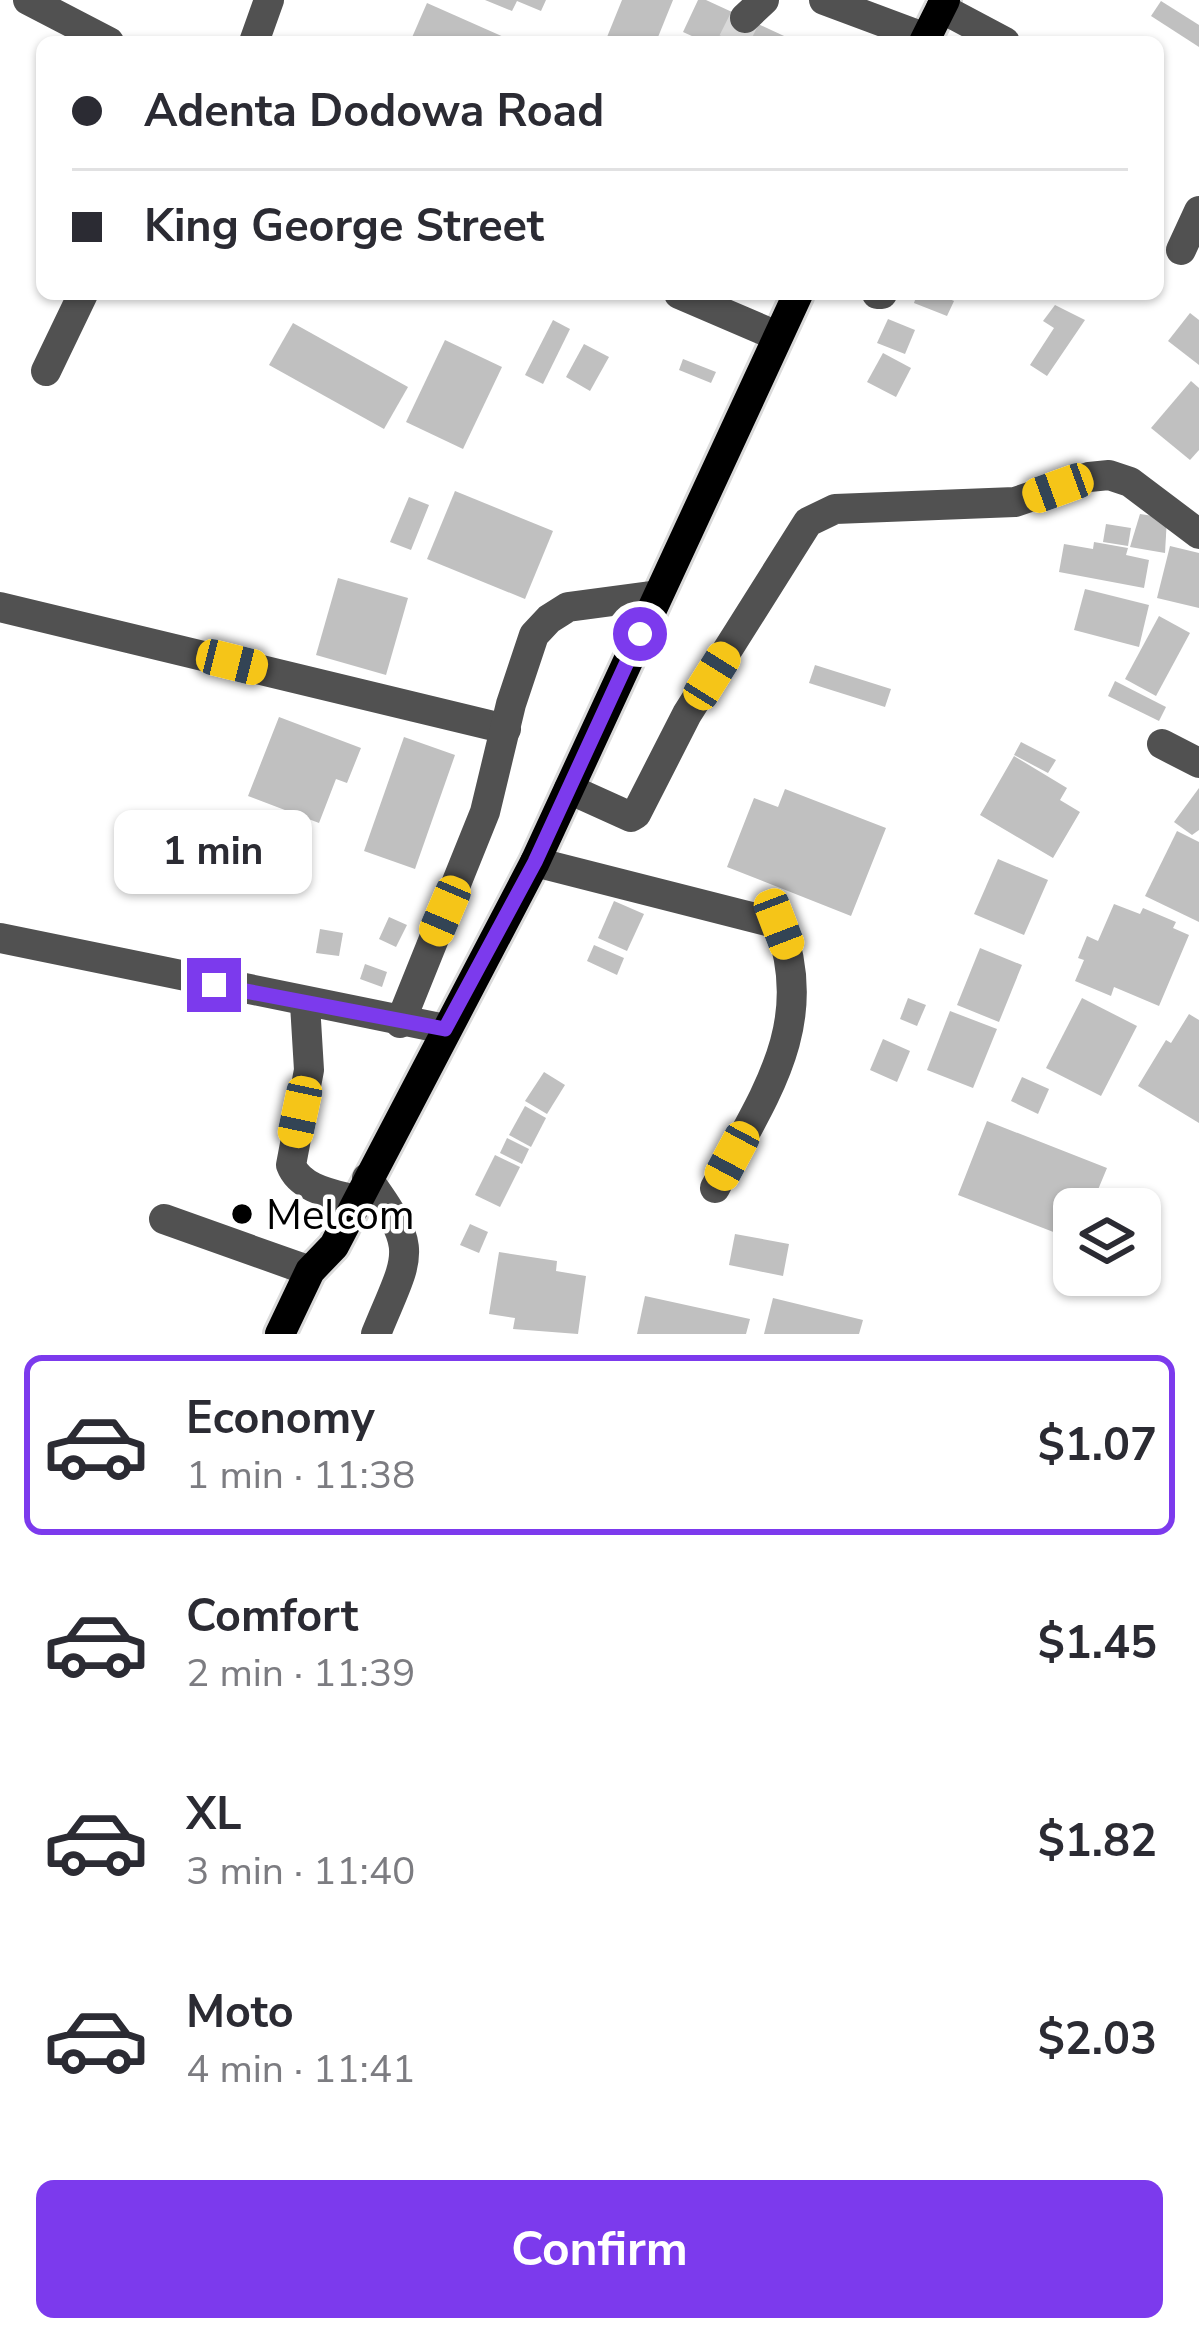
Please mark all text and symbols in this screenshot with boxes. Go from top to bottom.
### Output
text: Adenta Dodowa Road [144,81,604,142]
text: King George Street [144,196,544,257]
car [1018,459,1098,517]
route start [613,607,667,661]
car [193,636,271,688]
car [678,636,746,716]
callout: 1 min [115,811,313,895]
text: 1 min [163,825,263,878]
car [414,871,476,951]
car [749,884,809,964]
route end [187,958,241,1012]
car [275,1073,325,1151]
car [699,1116,765,1196]
place label: Melcom [266,1187,415,1244]
map controls [1053,1188,1161,1296]
button: layers [1053,1188,1161,1296]
marker: Melcom [229,1201,255,1227]
text: Economy [186,1388,375,1449]
icon: car [42,1391,150,1499]
text: $1.07 [1038,1415,1157,1476]
text: 1 min · 11:38 [186,1449,415,1502]
text: Comfort [186,1586,358,1647]
icon: car [42,1589,150,1697]
text: $1.45 [1038,1613,1157,1674]
text: 2 min · 11:39 [186,1647,415,1700]
text: XL [186,1784,242,1845]
icon: car [42,1787,150,1895]
text: $1.82 [1038,1811,1157,1872]
text: 3 min · 11:40 [186,1845,415,1898]
text: Moto [186,1982,294,2043]
icon: car [42,1985,150,2093]
text: $2.03 [1038,2009,1157,2070]
text: 4 min · 11:41 [186,2043,415,2096]
button: Confirm [36,2180,1163,2318]

